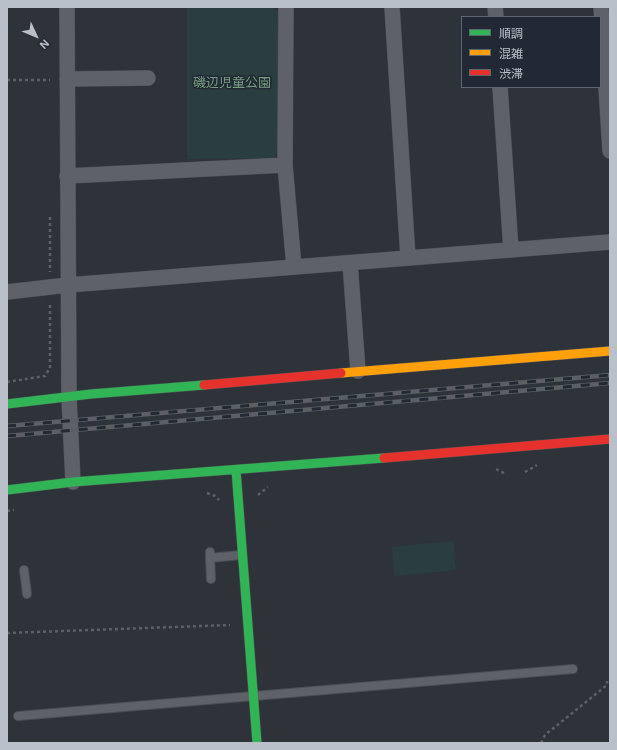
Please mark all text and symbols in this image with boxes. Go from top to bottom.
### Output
north arrow [16,16,56,56]
legend [461,16,601,88]
text: 順調 [499,27,523,41]
text: N [38,37,52,51]
text: 混雑 [499,47,523,61]
text: 渋滞 [499,67,523,81]
park label: 磯辺児童公園 [193,75,271,91]

